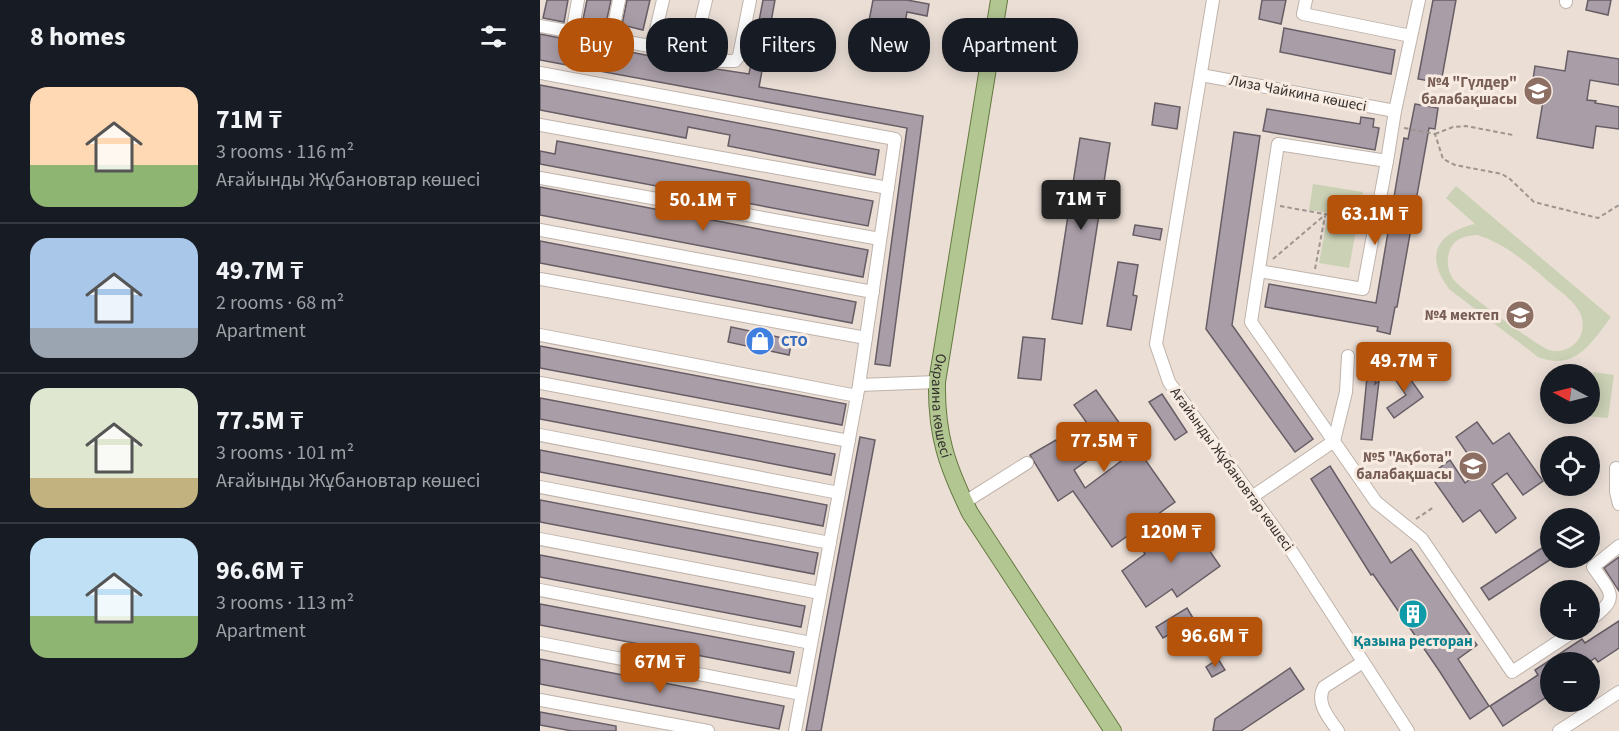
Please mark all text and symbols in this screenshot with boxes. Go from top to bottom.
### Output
text: 8 homes [30,18,125,55]
chip: Buy [558,18,634,72]
chip: Rent [646,18,728,72]
chip: Filters [740,18,836,72]
chip: New [848,18,930,72]
chip: Apartment [942,18,1078,72]
icon: filters [477,20,510,53]
street label: Лиза Чайкина көшесі [1227,70,1368,117]
place label: №4 "Гүлдер" балабақшасы [1421,72,1517,110]
school or university icon: №4 "Гүлдер" балабақшасы [1522,75,1554,107]
text: 71M ₸ [216,101,282,138]
icon: home [78,111,150,183]
text: 3 rooms · 116 m² [216,138,354,166]
text: Ағайынды Жұбановтар көшесі [216,166,480,194]
pin: 71M ₸ [1039,180,1123,231]
pin: 50.1M ₸ [648,181,758,232]
text: 71M ₸ [1056,185,1106,213]
text: 50.1M ₸ [669,186,737,214]
pin: 63.1M ₸ [1320,195,1430,246]
text: 63.1M ₸ [1341,200,1409,228]
text: 49.7M ₸ [216,252,304,289]
icon: home [78,262,150,334]
text: 2 rooms · 68 m² [216,289,344,317]
school or university icon: №4 мектеп [1504,299,1536,331]
place label: №4 мектеп [1425,305,1499,326]
text: Apartment [216,317,306,345]
shop icon: СТО [744,325,776,357]
place label: СТО [781,331,808,352]
pin: 49.7M ₸ [1349,342,1459,393]
text: 49.7M ₸ [1370,347,1438,375]
street label: Окраина көшесі [926,352,956,461]
north arrow [1540,364,1600,424]
map controls [1540,364,1600,712]
street label: Ағайынды Жұбановтар көшесі [1165,383,1298,556]
text: 77.5M ₸ [216,402,304,439]
icon: home [78,412,150,484]
pin: 77.5M ₸ [1049,422,1159,473]
text: 77.5M ₸ [1070,427,1138,455]
button: locate [1540,436,1600,496]
text: 3 rooms · 101 m² [216,439,354,467]
place label: №5 "Ақбота" балабақшасы [1356,447,1452,485]
school or university icon: №5 "Ақбота" балабақшасы [1457,450,1489,482]
text: Ағайынды Жұбановтар көшесі [216,467,480,495]
button: layers [1540,508,1600,568]
pin: 120M ₸ [1122,513,1220,564]
text: 120M ₸ [1140,518,1202,546]
text: 96.6M ₸ [216,552,304,589]
icon: home [78,562,150,634]
button: + [1540,580,1600,640]
text: 3 rooms · 113 m² [216,589,354,617]
building icon: Қазына ресторан [1397,598,1429,630]
text: Apartment [216,617,306,645]
pin: 96.6M ₸ [1160,617,1270,668]
text: 96.6M ₸ [1181,622,1249,650]
place label: Қазына ресторан [1353,631,1473,652]
pin: 67M ₸ [618,643,702,694]
text: 67M ₸ [635,648,685,676]
button: − [1540,652,1600,712]

